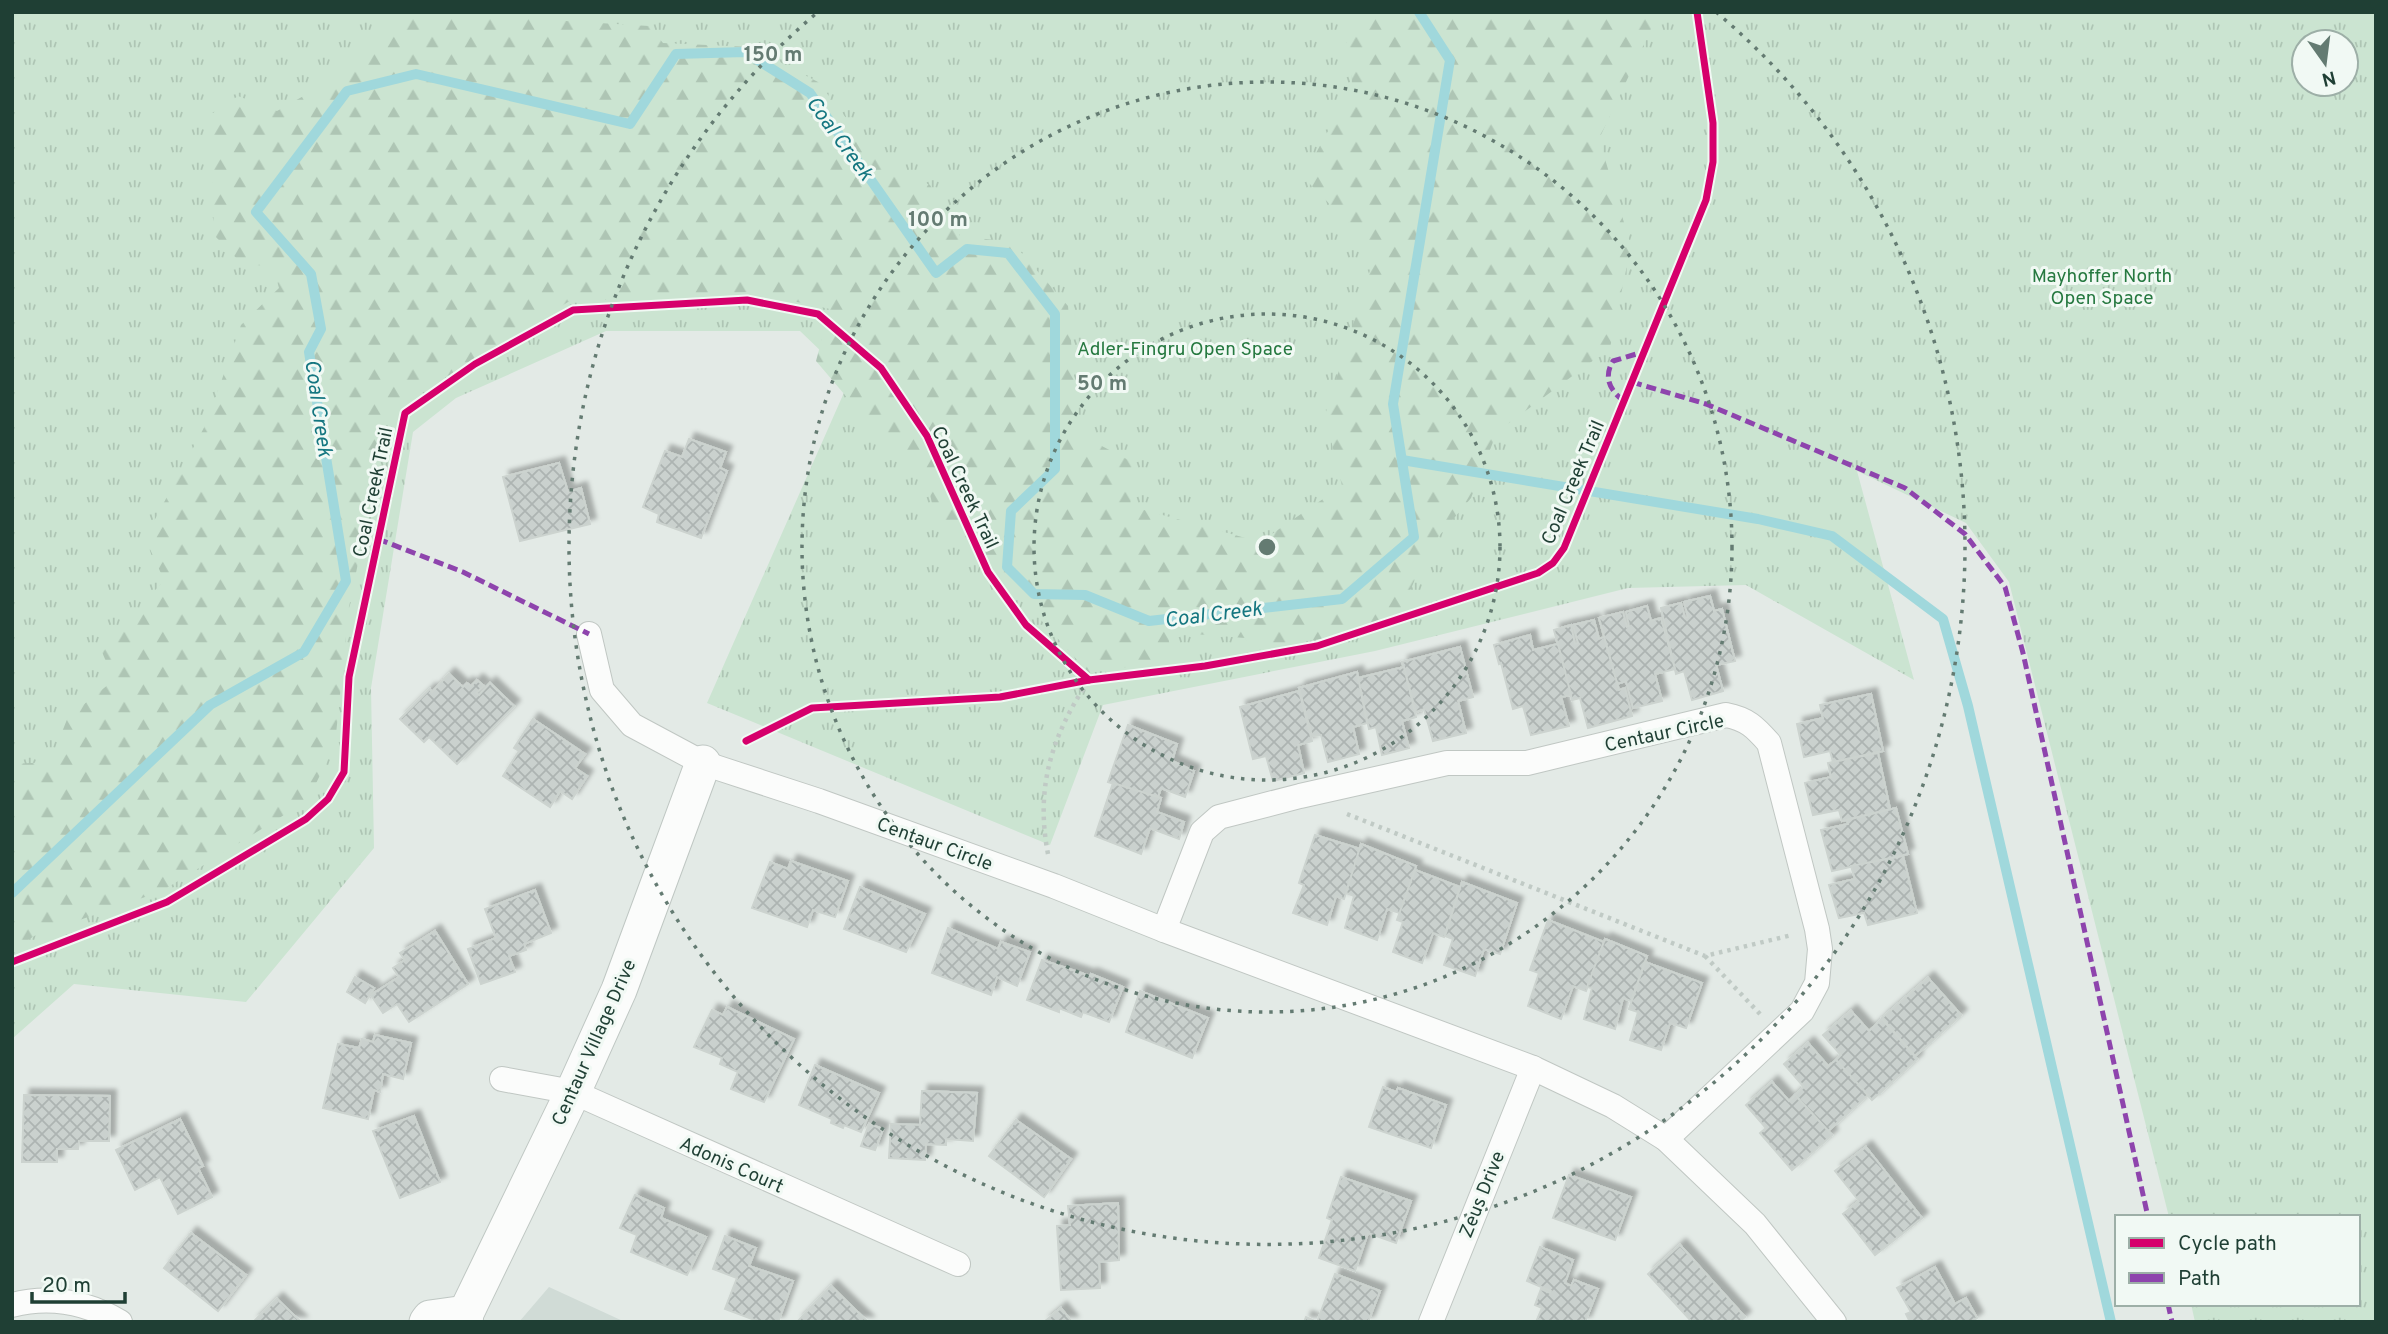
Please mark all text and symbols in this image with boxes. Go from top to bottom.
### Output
north arrow [2290,28,2360,98]
text: 150 m [744,42,802,69]
text: N [2319,64,2338,91]
water label: Coal Creek [799,91,879,187]
text: 100 m [908,207,968,234]
park label: Mayhoffer North Open Space [2032,265,2172,311]
park label: Adler-Fingru Open Space [1077,338,1293,362]
water label: Coal Creek [297,358,338,459]
text: 50 m [1077,371,1127,398]
street label: Coal Creek Trail [1537,417,1611,549]
street label: Coal Creek Trail [925,423,1003,553]
street label: Coal Creek Trail [348,425,399,560]
centre of rings [1255,535,1279,559]
water label: Coal Creek [1163,596,1264,635]
street label: Centaur Circle [1602,710,1726,758]
street label: Centaur Circle [873,813,996,877]
street label: Centaur Village Drive [547,956,642,1130]
street label: Adonis Court [675,1132,787,1199]
street label: Zeus Drive [1455,1148,1511,1242]
legend [2115,1215,2360,1306]
text: Cycle path [2178,1231,2277,1258]
scale bar [32,1260,124,1304]
text: Path [2178,1266,2221,1293]
text: 20 m [42,1273,91,1300]

